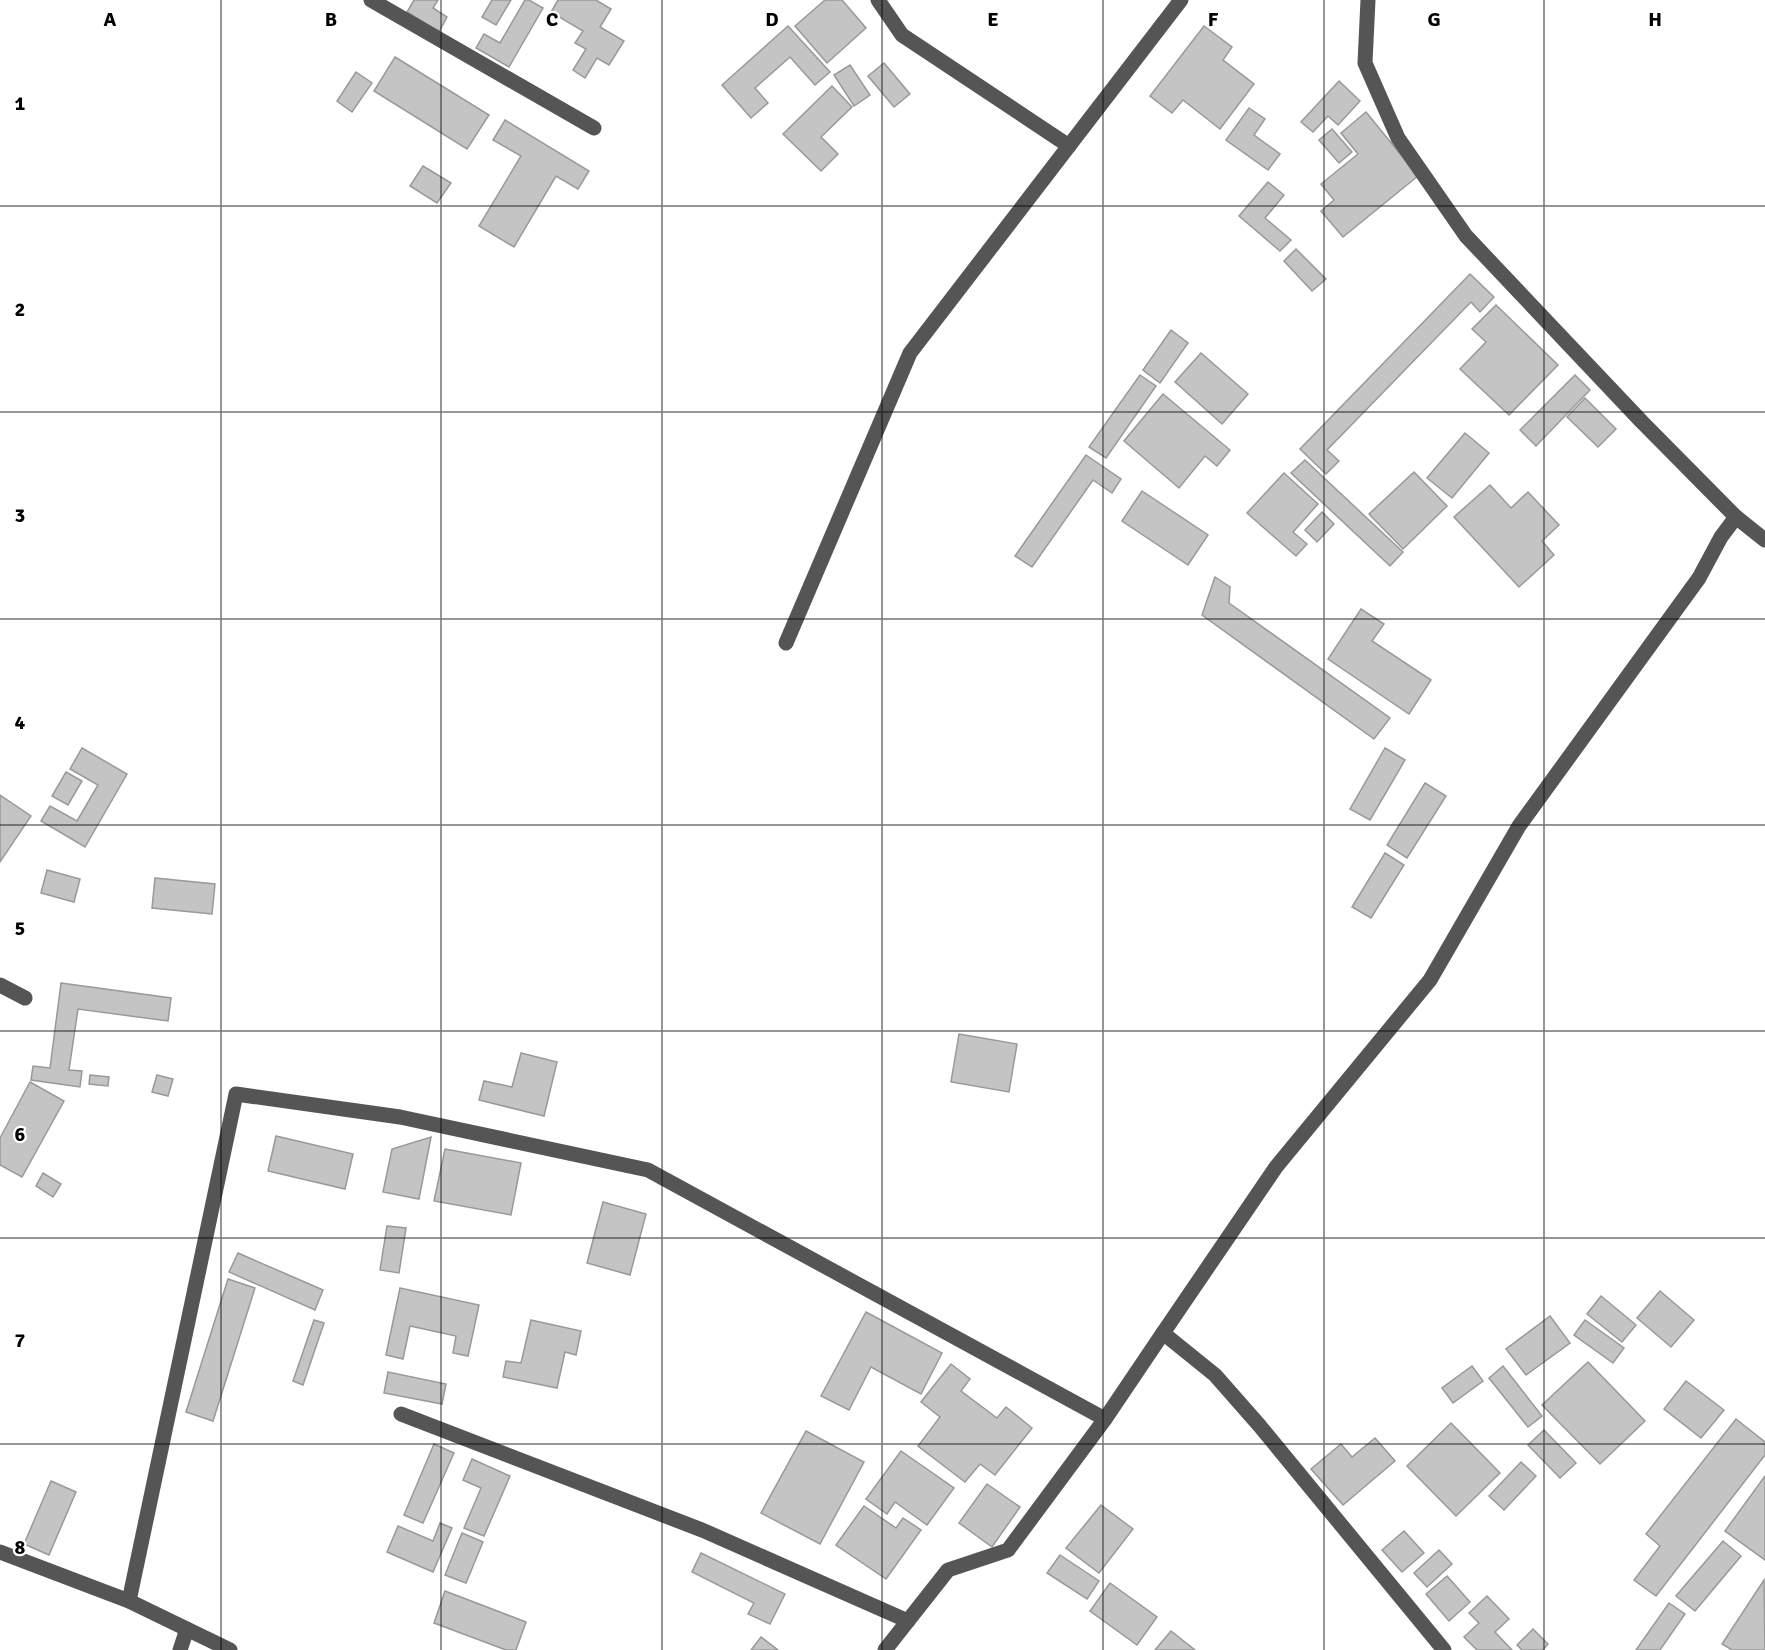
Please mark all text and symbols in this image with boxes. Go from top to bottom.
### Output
text: A [104,7,117,32]
text: B [325,7,337,32]
text: C [546,7,558,32]
text: D [765,7,779,32]
text: E [987,7,999,32]
text: F [1208,7,1219,32]
text: G [1427,7,1441,32]
text: H [1648,7,1662,32]
text: 1 [15,91,26,116]
text: 2 [15,297,25,322]
text: 3 [15,503,25,528]
text: 4 [15,710,26,735]
text: 5 [15,916,25,941]
text: 6 [15,1122,26,1147]
text: 7 [15,1328,26,1353]
text: 8 [15,1535,26,1560]

